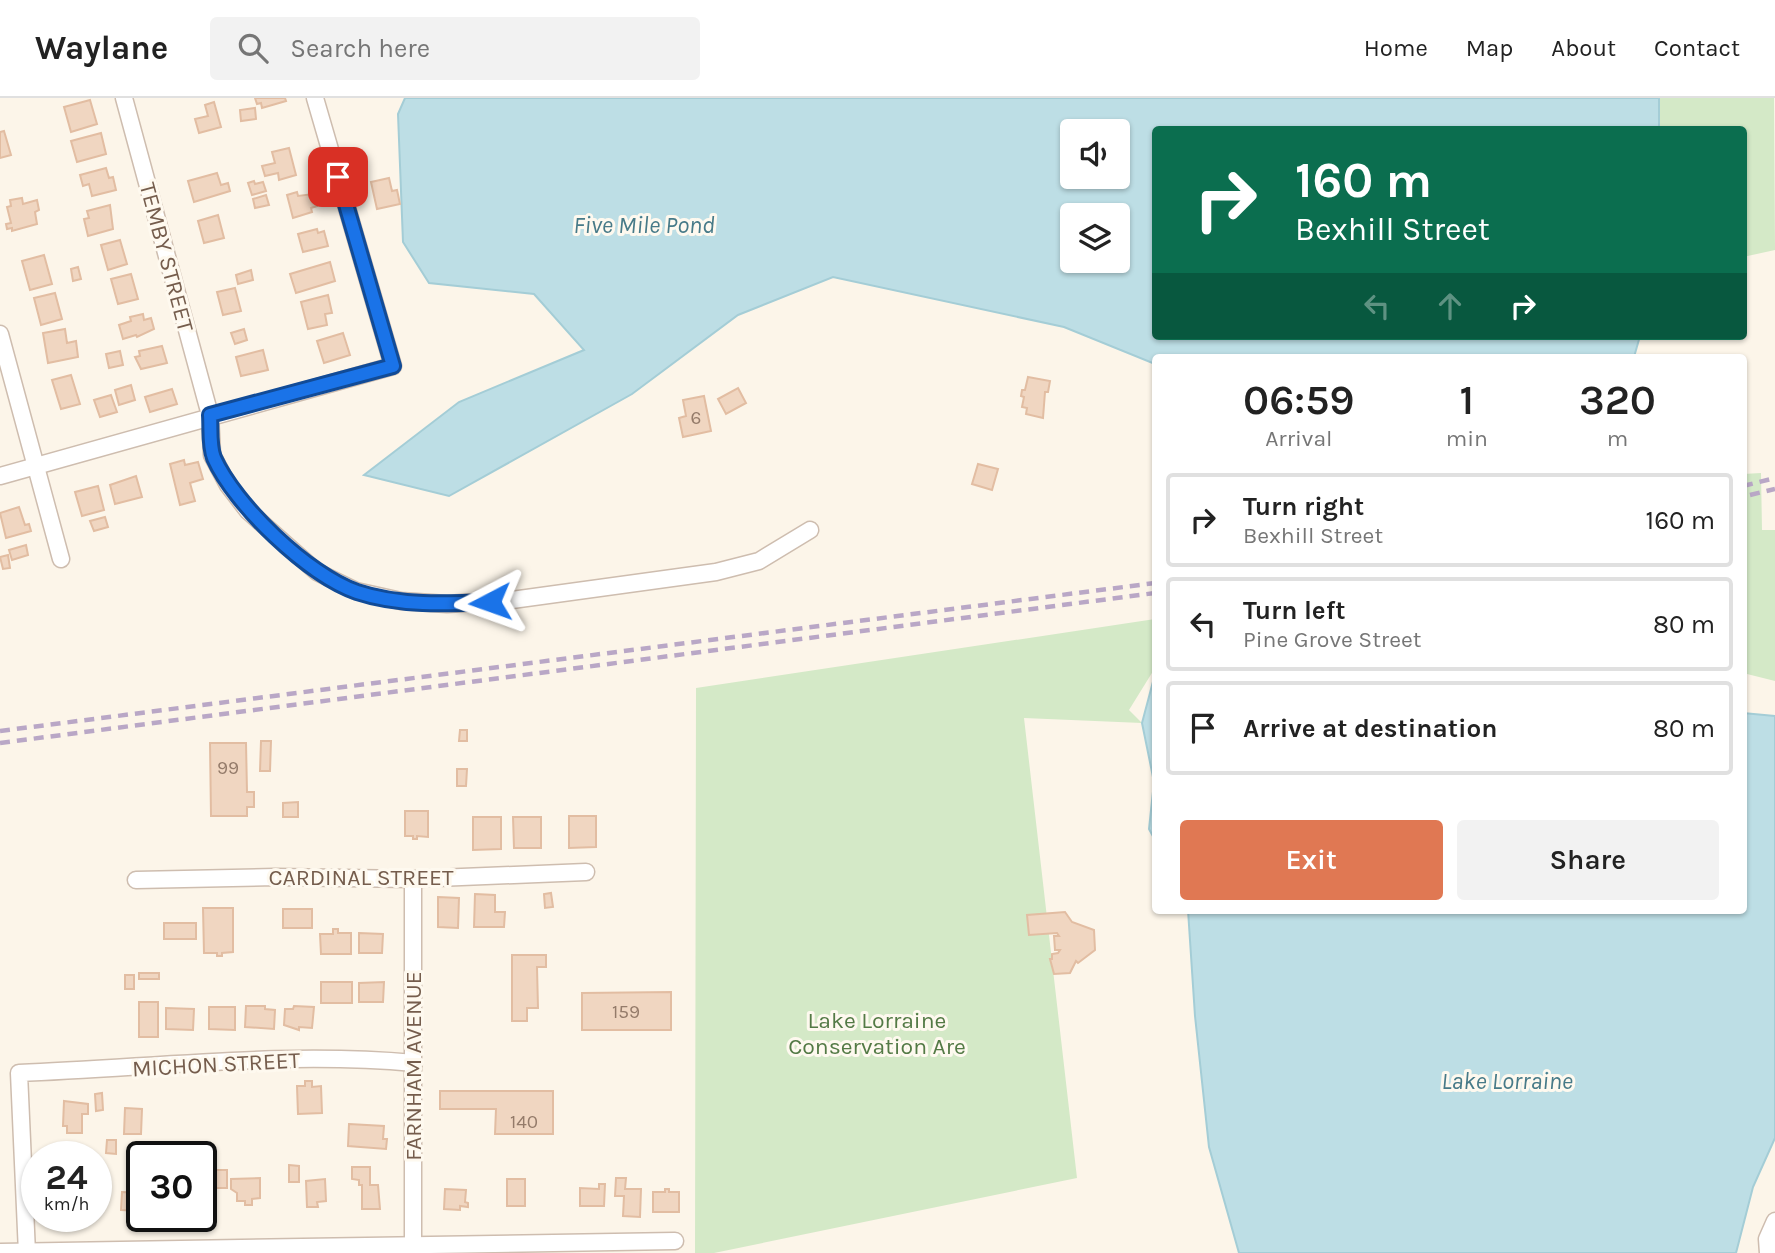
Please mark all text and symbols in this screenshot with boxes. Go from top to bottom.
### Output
search box [210,17,700,80]
text: Waylane [35,29,168,67]
icon: search [234,29,272,67]
text: Search here [290,33,430,64]
text: Home [1364,34,1428,62]
text: Map [1466,34,1513,62]
text: About [1551,34,1616,62]
text: Contact [1654,34,1740,62]
map controls [1060,119,1130,273]
button: sound [1060,119,1130,189]
pin [308,147,368,207]
text: 160 m [1295,152,1432,209]
icon: right [1180,154,1271,245]
icon: arrive [319,158,357,196]
street label: TEMBY STREET [134,180,200,335]
button: layers [1060,203,1130,273]
water label: Five Mile Pond [573,211,715,239]
text: Bexhill Street [1295,211,1490,248]
icon: left [1358,287,1396,325]
icon: ahead [1431,287,1469,325]
icon: right [1504,287,1542,325]
text: 06:59 [1243,375,1355,425]
text: 1 [1459,375,1474,425]
text: 320 [1579,375,1656,425]
house number: 6 [691,407,701,429]
text: Arrival [1265,425,1333,452]
text: min [1446,425,1488,452]
text: m [1607,425,1628,452]
text: Turn right [1243,491,1364,522]
icon: right [1184,501,1222,539]
text: 160 m [1646,505,1715,536]
text: Bexhill Street [1243,522,1383,549]
position arrow [453,565,527,639]
text: Turn left [1243,595,1345,626]
icon: left [1184,605,1222,643]
text: 80 m [1653,609,1715,640]
text: Pine Grove Street [1243,626,1421,653]
icon: arrive [1184,709,1222,747]
text: Arrive at destination [1243,713,1497,744]
text: 80 m [1653,713,1715,744]
house number: 99 [217,757,239,779]
button: Exit [1180,820,1443,900]
button: Share [1457,820,1719,900]
street label: CARDINAL STREET [268,864,454,891]
street label: FARNHAM AVENUE [400,971,427,1161]
house number: 159 [612,1001,640,1023]
park label: Lake Lorraine Conservation Are [788,1007,966,1060]
street label: MICHON STREET [131,1047,301,1082]
water label: Lake Lorraine [1441,1067,1573,1095]
house number: 140 [510,1111,538,1133]
speed limit sign: 30 [126,1141,217,1232]
text: 24 [46,1157,88,1198]
text: km/h [44,1193,89,1215]

